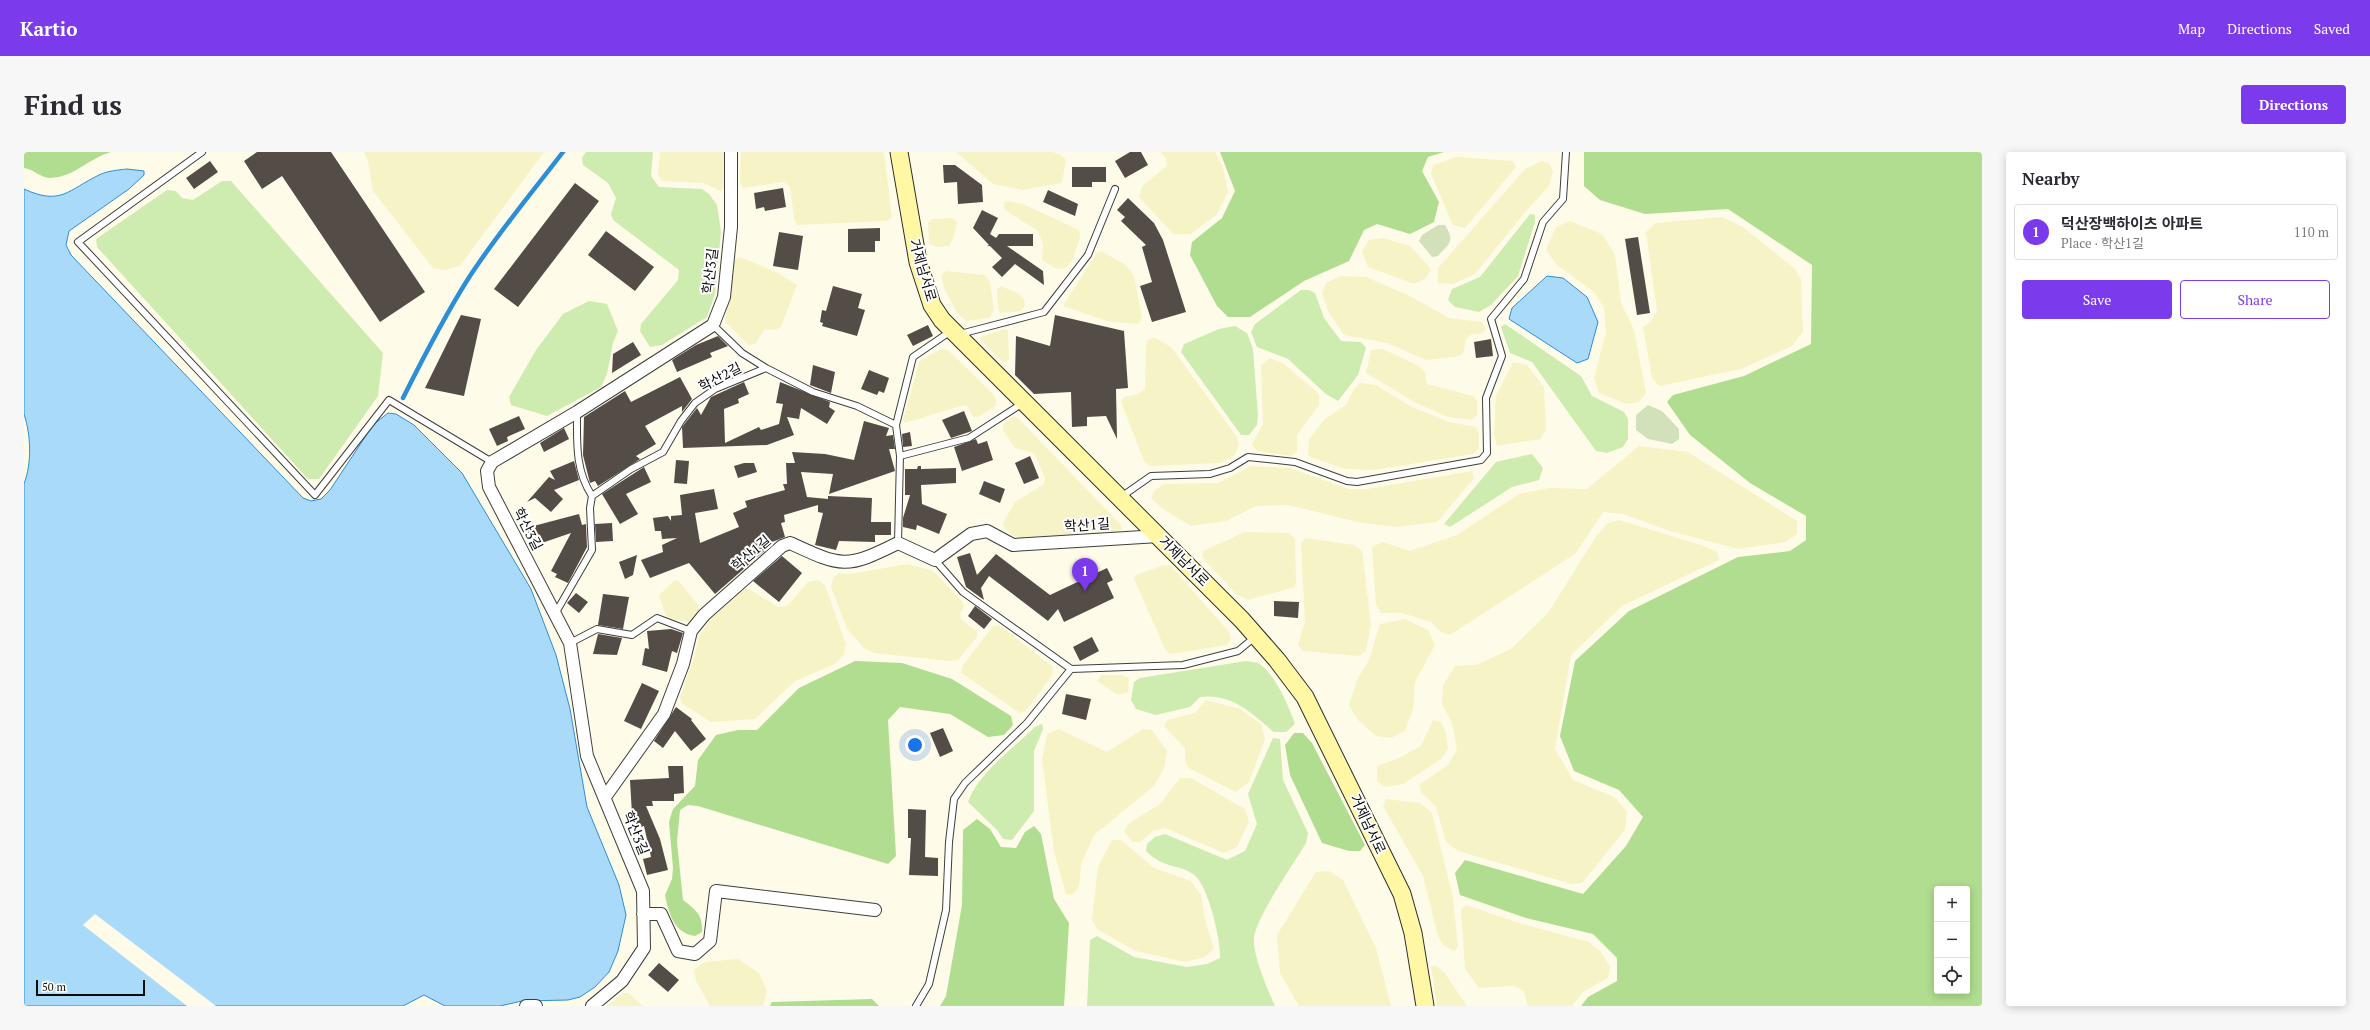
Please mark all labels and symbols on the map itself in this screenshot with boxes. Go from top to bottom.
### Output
street label: 거제남서로 [905,236,942,304]
street label: 학산3길 [697,247,722,295]
street label: 학산2길 [695,358,745,395]
street label: 학산3길 [510,504,547,554]
street label: 학산1길 [1063,513,1111,536]
street label: 학산1길 [727,531,774,575]
street label: 거제남서로 [1155,531,1214,590]
pin: 1 [1072,558,1098,591]
your location [905,735,925,755]
street label: 거제남서로 [1346,791,1391,857]
street label: 학산3길 [619,808,654,858]
scale bar [36,978,145,997]

